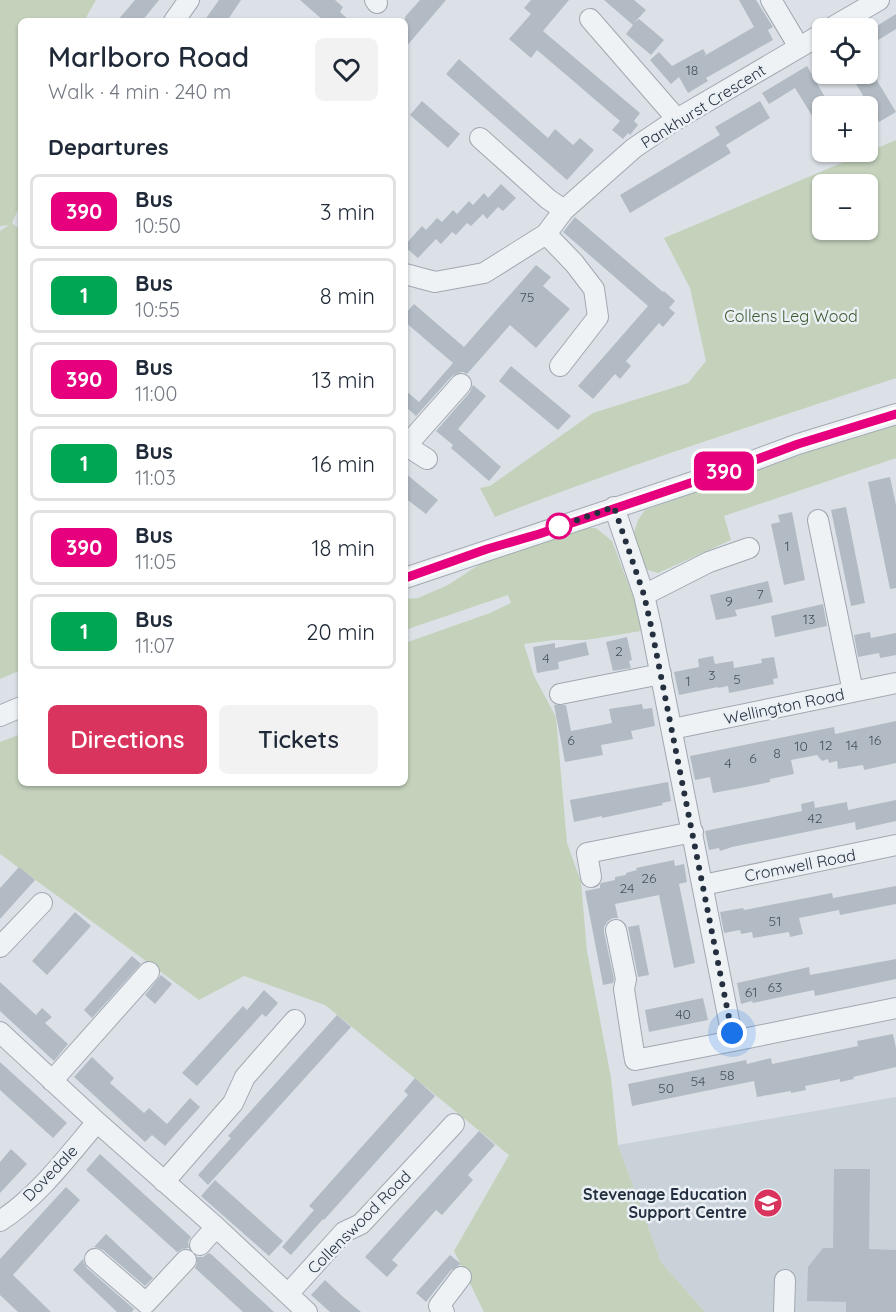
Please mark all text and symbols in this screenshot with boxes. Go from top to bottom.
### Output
map controls [812,18,878,240]
button: locate [812,18,878,84]
button: heart [315,38,378,101]
text: Marlboro Road [48,39,249,74]
street label: Pankhurst Crescent [637,60,769,152]
house number: 18 [686,61,698,79]
text: Walk · 4 min · 240 m [48,79,231,104]
button: + [812,96,878,162]
text: Departures [48,133,169,161]
button: − [812,174,878,240]
text: Bus [135,185,173,213]
text: 390 [66,198,102,224]
text: 3 min [320,198,375,226]
text: 10:50 [135,213,181,238]
text: Bus [135,269,173,297]
text: 1 [80,282,88,308]
text: 8 min [320,282,375,310]
house number: 75 [520,288,534,306]
text: 10:55 [135,297,180,322]
park label: Collens Leg Wood [724,306,858,326]
text: Bus [135,353,173,381]
text: 390 [66,366,102,392]
text: 13 min [312,366,375,394]
text: 11:00 [135,381,177,406]
text: Bus [135,437,173,465]
text: 1 [80,450,88,476]
text: 16 min [312,450,375,478]
line badge: 390 [690,452,758,490]
text: 390 [706,458,742,484]
text: 11:03 [135,465,176,490]
unlabelled marker [546,513,572,539]
text: Bus [135,521,173,549]
text: 390 [66,534,102,560]
text: 18 min [311,534,375,562]
house number: 1 [784,537,790,555]
text: 11:05 [135,549,176,574]
house number: 7 [756,585,764,603]
house number: 9 [725,592,733,610]
text: Bus [135,605,173,633]
house number: 13 [803,610,815,628]
text: 1 [80,618,88,644]
text: 20 min [306,618,375,646]
text: 11:07 [135,633,175,658]
house number: 2 [615,642,623,660]
house number: 4 [542,649,550,667]
house number: 3 [708,666,716,684]
house number: 5 [733,670,741,688]
house number: 1 [685,672,691,690]
street label: Wellington Road [722,683,846,729]
button: Directions [48,705,207,774]
button: Tickets [219,705,378,774]
house number: 6 [567,731,575,749]
house number: 16 [869,731,882,749]
house number: 12 [820,736,833,754]
house number: 14 [846,736,858,754]
house number: 10 [794,737,808,755]
house number: 8 [773,744,781,762]
house number: 6 [749,749,757,767]
house number: 4 [724,754,732,772]
house number: 42 [807,809,823,827]
street label: Cromwell Road [743,844,857,886]
house number: 26 [641,869,657,887]
house number: 24 [620,879,634,897]
house number: 51 [769,912,781,930]
house number: 63 [768,978,782,996]
house number: 61 [745,983,757,1001]
house number: 40 [675,1005,691,1023]
your location [717,1018,747,1048]
house number: 58 [719,1066,735,1084]
house number: 54 [690,1072,706,1090]
house number: 50 [658,1079,674,1097]
street label: Dovedale [18,1141,82,1205]
street label: Collenswood Road [303,1166,415,1278]
place label: Stevenage Education Support Centre [583,1184,747,1222]
school or university icon: Stevenage Education Support Centre [752,1187,784,1219]

